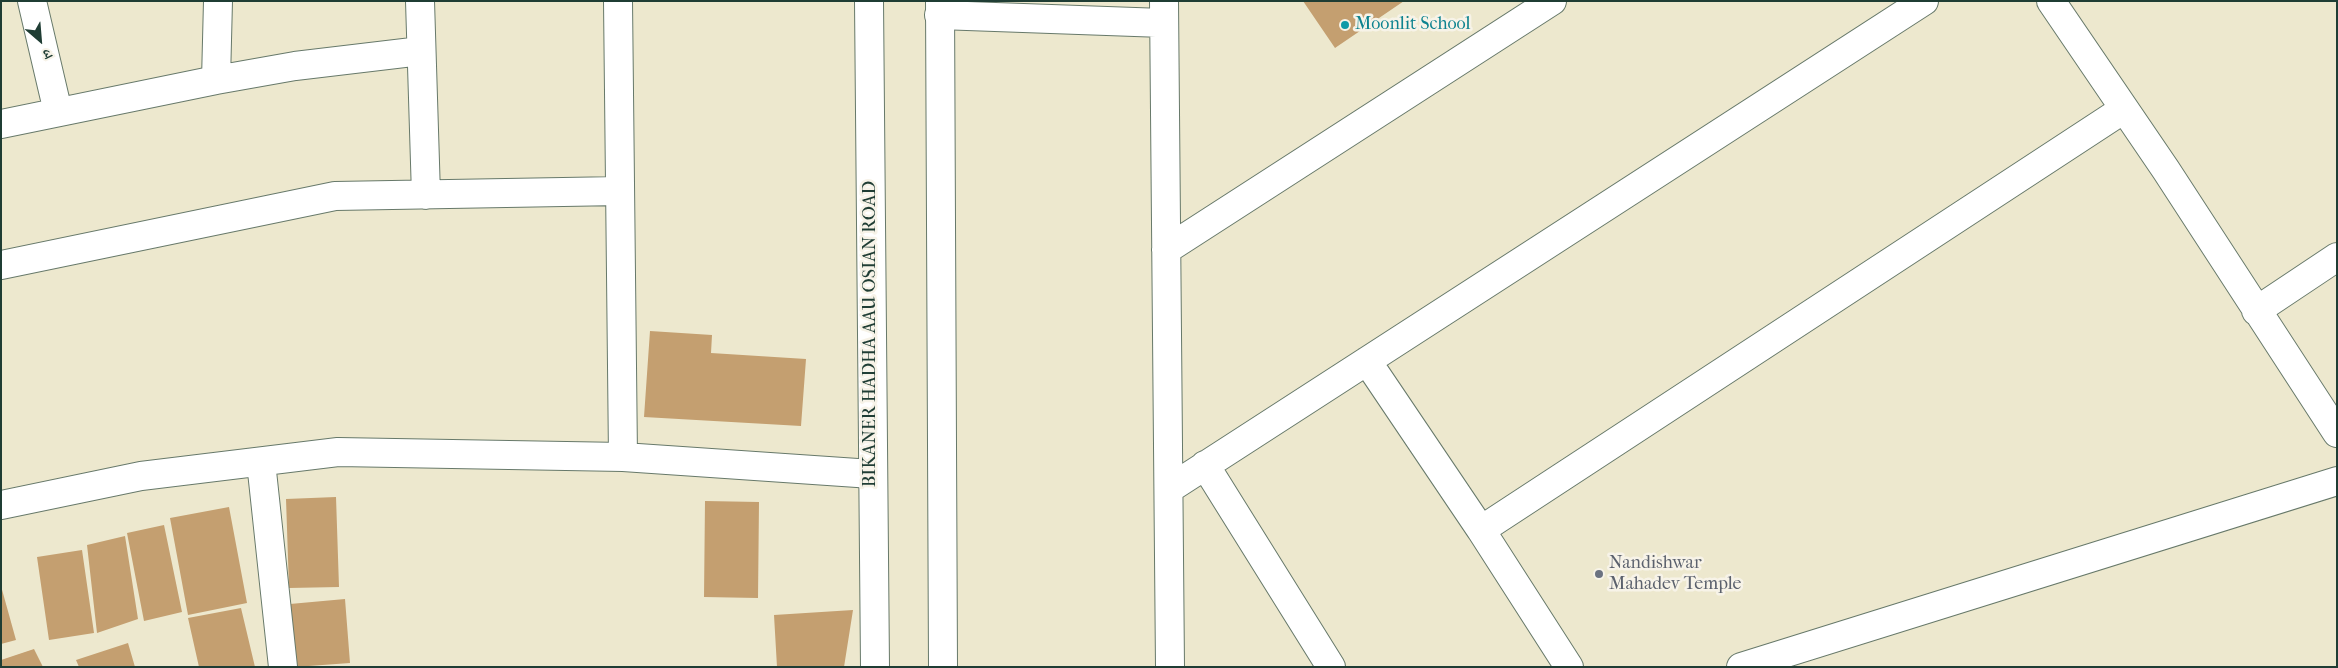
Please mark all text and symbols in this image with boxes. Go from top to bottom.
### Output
place label: Moonlit School [1355,14,1471,36]
north arrow [15,15,65,65]
marker: Moonlit School [1339,19,1351,31]
text: उ [40,45,54,63]
street label: BIKANER HADHA AAU OSIAN ROAD [860,181,882,487]
place label: Nandishwar Mahadev Temple [1609,553,1741,596]
marker: Nandishwar Mahadev Temple [1593,568,1605,580]

